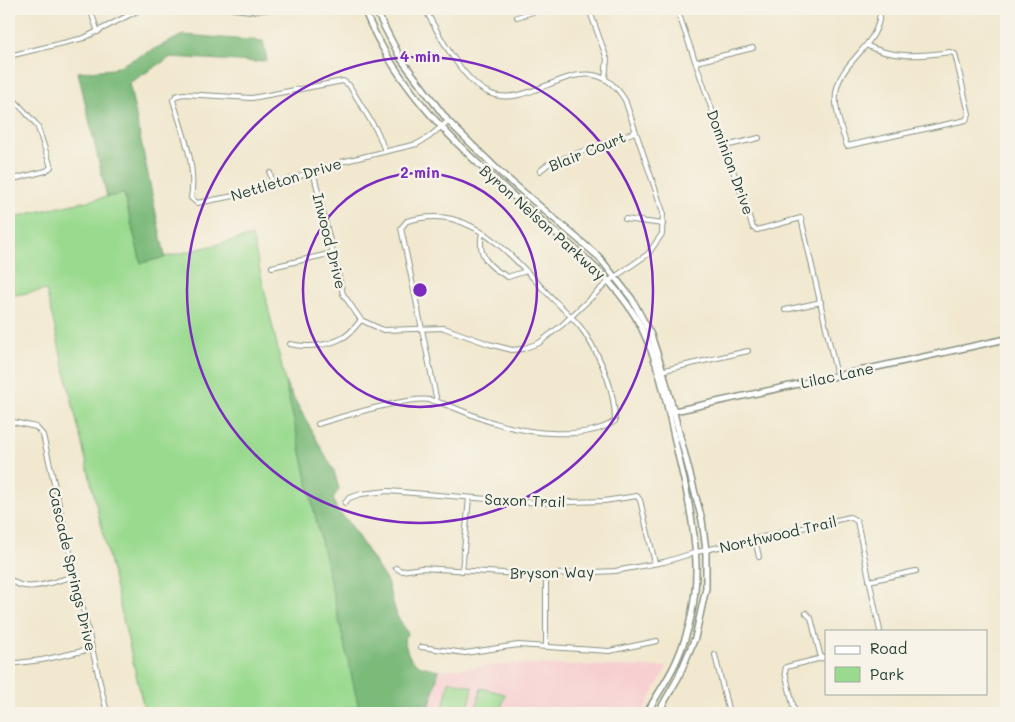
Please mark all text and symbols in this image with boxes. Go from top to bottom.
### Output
text: 4 min [400,46,440,66]
street label: Dominion Drive [703,107,759,217]
street label: Blair Court [546,127,628,175]
street label: Nettleton Drive [228,153,344,205]
street label: Byron Nelson Parkway [476,160,610,284]
text: 2 min [400,162,440,182]
street label: Inwood Drive [308,191,352,291]
centre of rings [411,281,429,299]
street label: Lilac Lane [799,358,875,392]
street label: Cascade Springs Drive [44,485,102,653]
street label: Saxon Trail [484,489,566,511]
street label: Northwood Trail [717,511,839,557]
street label: Bryson Way [510,561,594,583]
legend [825,630,988,694]
text: Road [870,638,907,658]
text: Park [870,664,904,684]

